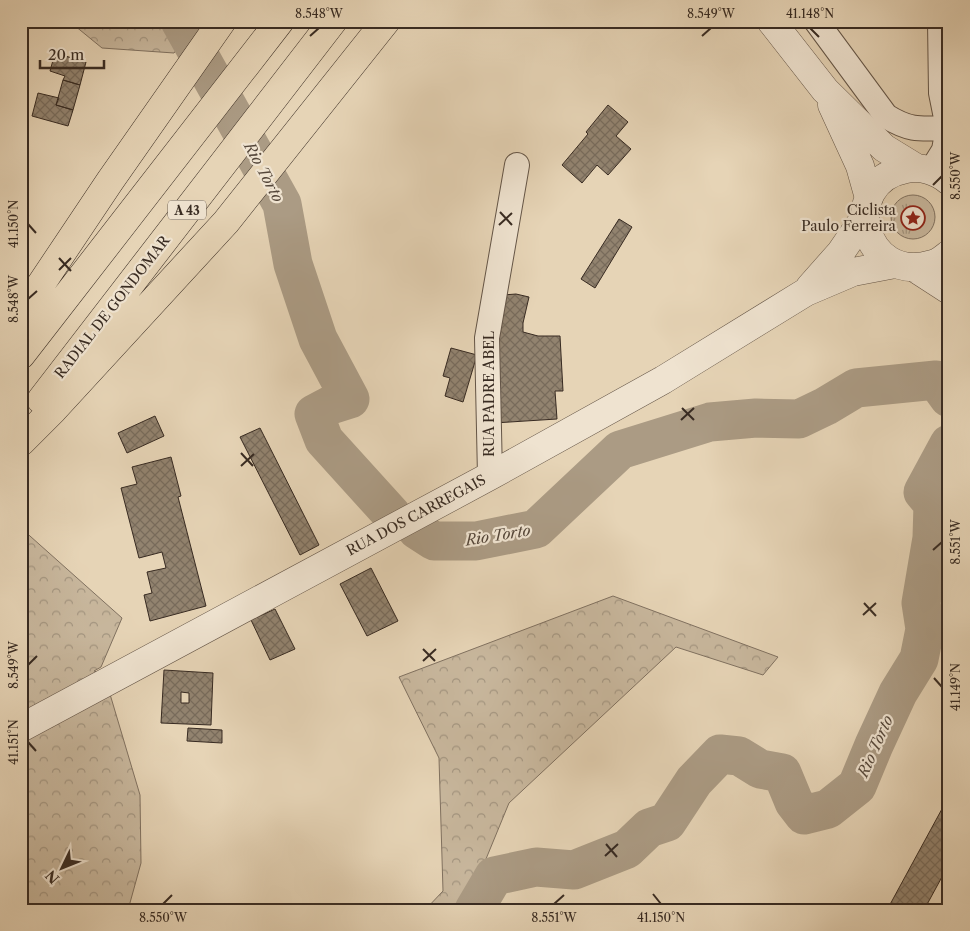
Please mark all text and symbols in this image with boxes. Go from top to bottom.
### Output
text: 8.548°W [295,6,344,21]
text: 8.549°W [687,6,736,21]
text: 41.148°N [786,6,834,21]
scale bar [40,38,104,70]
text: 20 m [48,45,84,64]
water label: Rio Torto [240,138,288,205]
text: 8.550°W [948,151,963,200]
text: 41.150°N [6,200,21,248]
road number: A 43 [168,200,206,220]
place label: Ciclista Paulo Ferreira [801,201,897,235]
place icon: Ciclista Paulo Ferreira [900,205,926,231]
street label: RADIAL DE GONDOMAR [51,231,174,382]
text: 8.548°W [6,274,21,323]
street label: RUA PADRE ABEL [480,331,498,457]
street label: RUA DOS CARREGAIS [343,471,489,559]
text: 8.551°W [948,518,963,565]
water label: Rio Torto [463,520,532,550]
text: 8.549°W [6,640,21,689]
text: 41.149°N [948,663,963,711]
water label: Rio Torto [853,712,897,781]
text: 41.151°N [6,719,21,765]
north arrow [38,844,88,894]
text: N [42,866,63,887]
text: 8.550°W [139,910,188,925]
text: 8.551°W [531,910,578,925]
text: 41.150°N [637,910,685,925]

